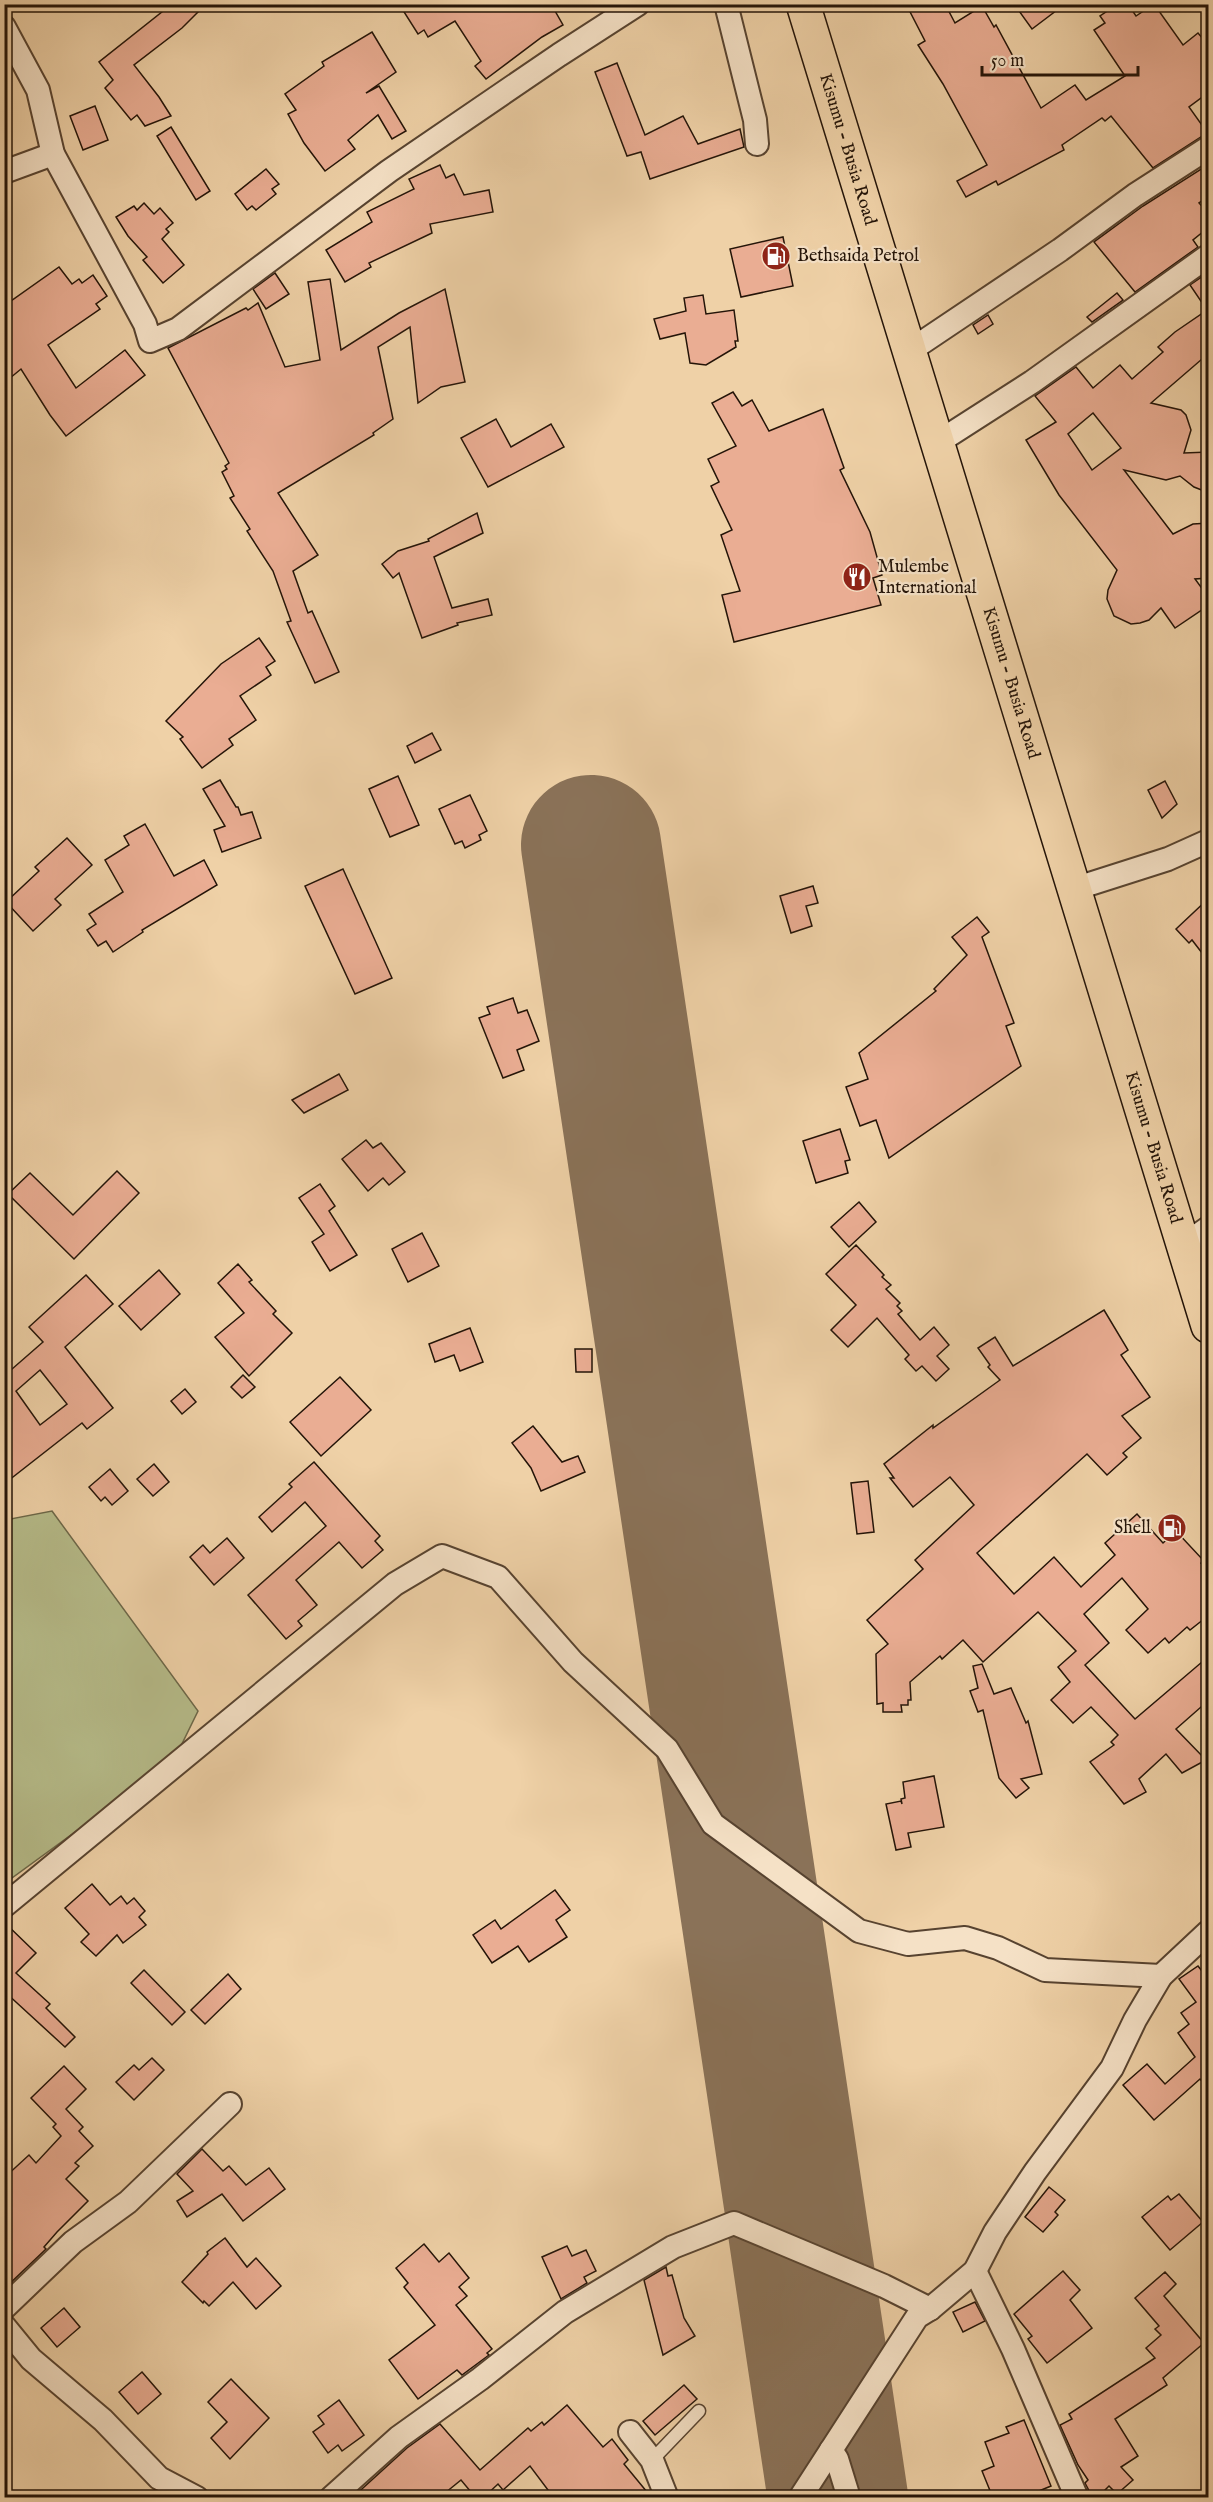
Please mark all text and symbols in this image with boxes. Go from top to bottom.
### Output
scale bar [982,39,1138,77]
text: 50 m [991,50,1024,73]
street label: Kisumu - Busia Road [813,71,882,228]
fuel station icon: Bethsaida Petrol [760,240,792,272]
place label: Bethsaida Petrol [797,245,919,268]
place label: Mulembe International [878,556,977,600]
restaurant icon: Mulembe International [841,561,873,593]
street label: Kisumu - Busia Road [977,604,1045,762]
street label: Kisumu - Busia Road [1119,1069,1188,1227]
fuel station icon: Shell [1156,1512,1188,1544]
place label: Shell [1114,1517,1151,1540]

